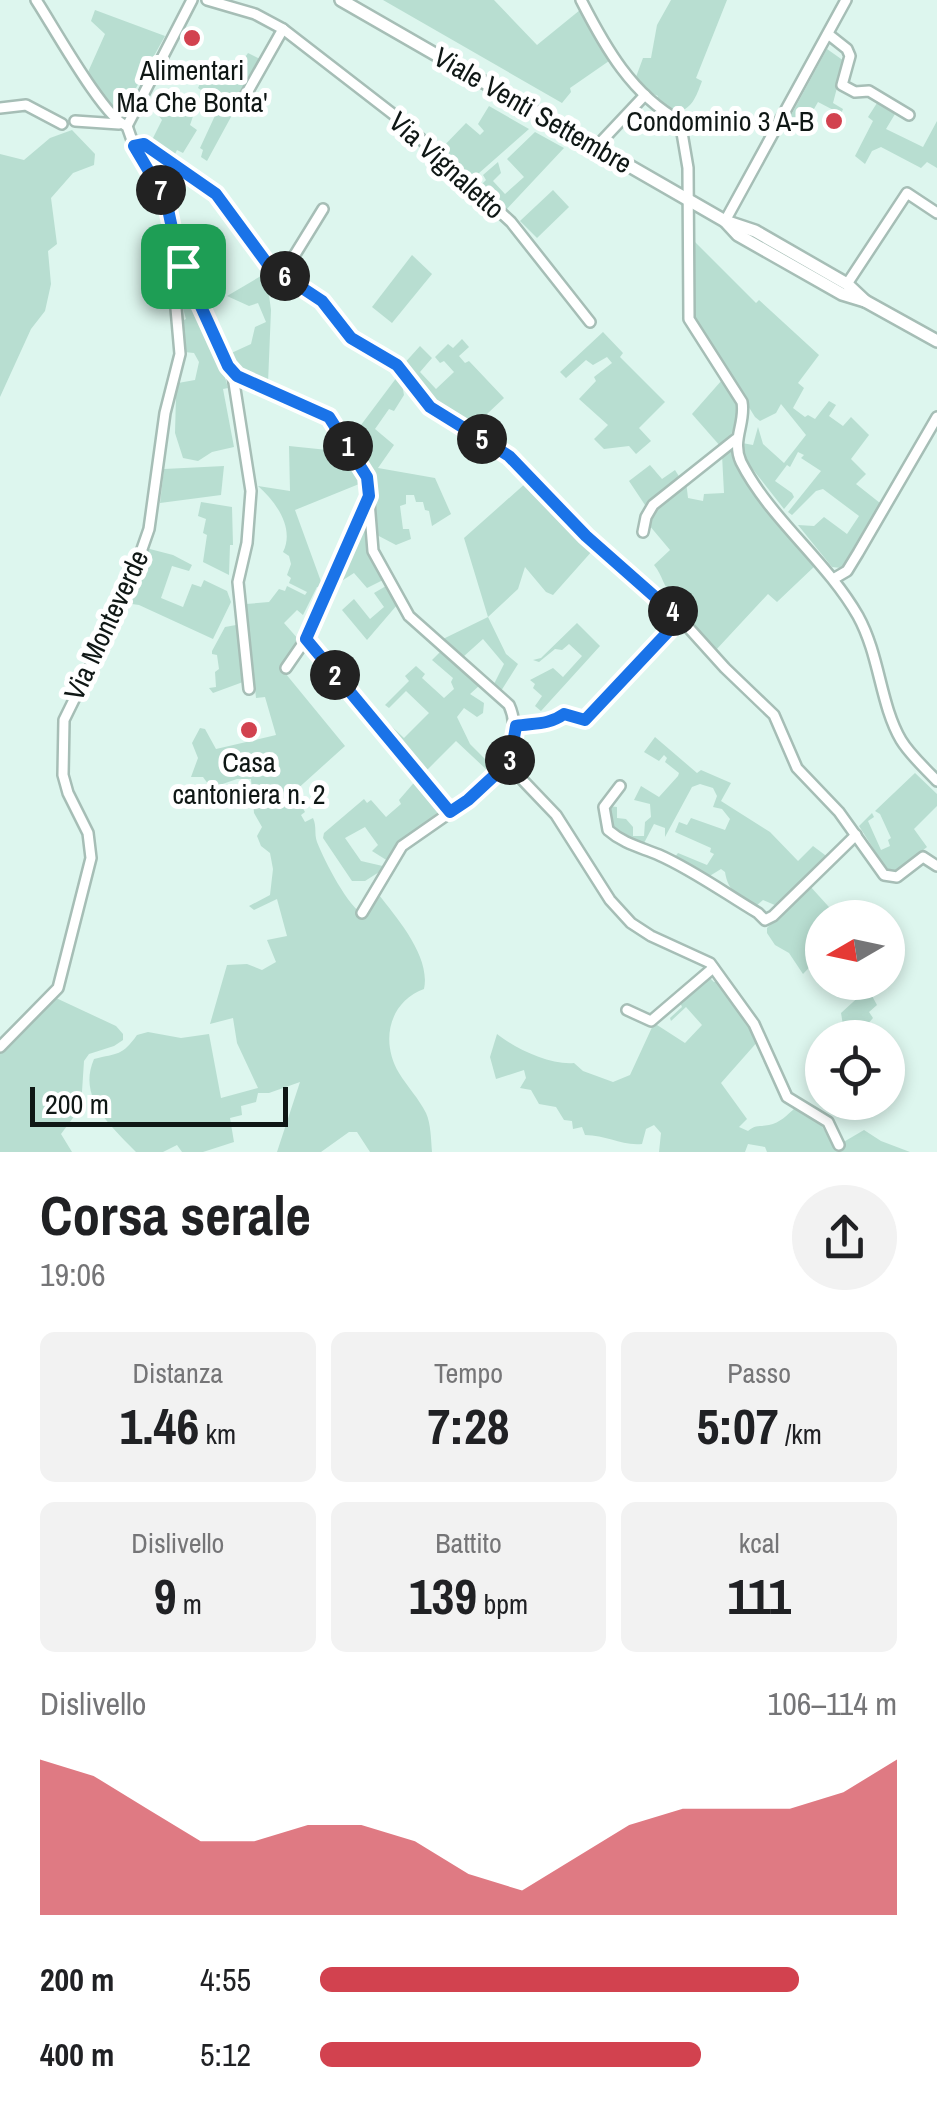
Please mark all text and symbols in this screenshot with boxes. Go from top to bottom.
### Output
marker: Alimentari Ma Che Bonta' [181,27,203,49]
street label: Viale Venti Settembre [427,38,639,182]
place label: Alimentari Ma Che Bonta' [116,51,268,121]
place label: Condominio 3 A-B [626,102,814,140]
street label: Via Vignaletto [381,103,513,227]
marker: Condominio 3 A-B [823,110,845,132]
pin: 7 [136,165,186,215]
text: 7 [155,171,167,209]
pin [141,224,226,309]
icon: arrive [156,239,211,294]
pin: 6 [260,251,310,301]
text: 6 [279,257,291,295]
pin: 5 [457,414,507,464]
text: 5 [476,420,488,458]
pin: 1 [323,421,373,471]
text: 1 [342,427,354,465]
street label: Via Monteverde [55,544,157,706]
pin: 4 [648,586,698,636]
text: 4 [667,592,679,630]
pin: 2 [310,650,360,700]
text: 2 [329,656,341,694]
marker: Casa cantoniera n. 2 [238,719,260,741]
pin: 3 [485,735,535,785]
text: 3 [504,741,516,779]
place label: Casa cantoniera n. 2 [172,743,326,813]
north arrow [805,900,905,1000]
map controls [805,900,905,1120]
button: locate [805,1020,905,1120]
scale bar [30,1082,288,1126]
text: 200 m [45,1085,109,1123]
text: Corsa serale [40,1178,311,1252]
button: share [792,1185,897,1290]
text: 19:06 [40,1253,106,1296]
text: Distanza [133,1354,223,1392]
text: Tempo [434,1354,503,1392]
text: Passo [727,1354,791,1392]
text: 1.46 [119,1392,199,1460]
text: 7:28 [427,1392,510,1460]
text: 5:07 [696,1392,779,1460]
text: km [199,1415,236,1453]
text: /km [779,1415,822,1453]
text: Dislivello [131,1524,224,1562]
text: Battito [435,1524,502,1562]
text: kcal [739,1524,780,1562]
text: 9 [154,1562,176,1630]
text: 139 [409,1562,477,1630]
text: 111 [727,1562,791,1630]
text: m [176,1585,202,1623]
text: bpm [477,1585,528,1623]
text: Dislivello [40,1682,146,1725]
text: 106–114 m [768,1682,897,1725]
text: 200 m [40,1958,114,2001]
text: 4:55 [200,1958,251,2001]
text: 400 m [40,2033,114,2076]
text: 5:12 [200,2033,251,2076]

